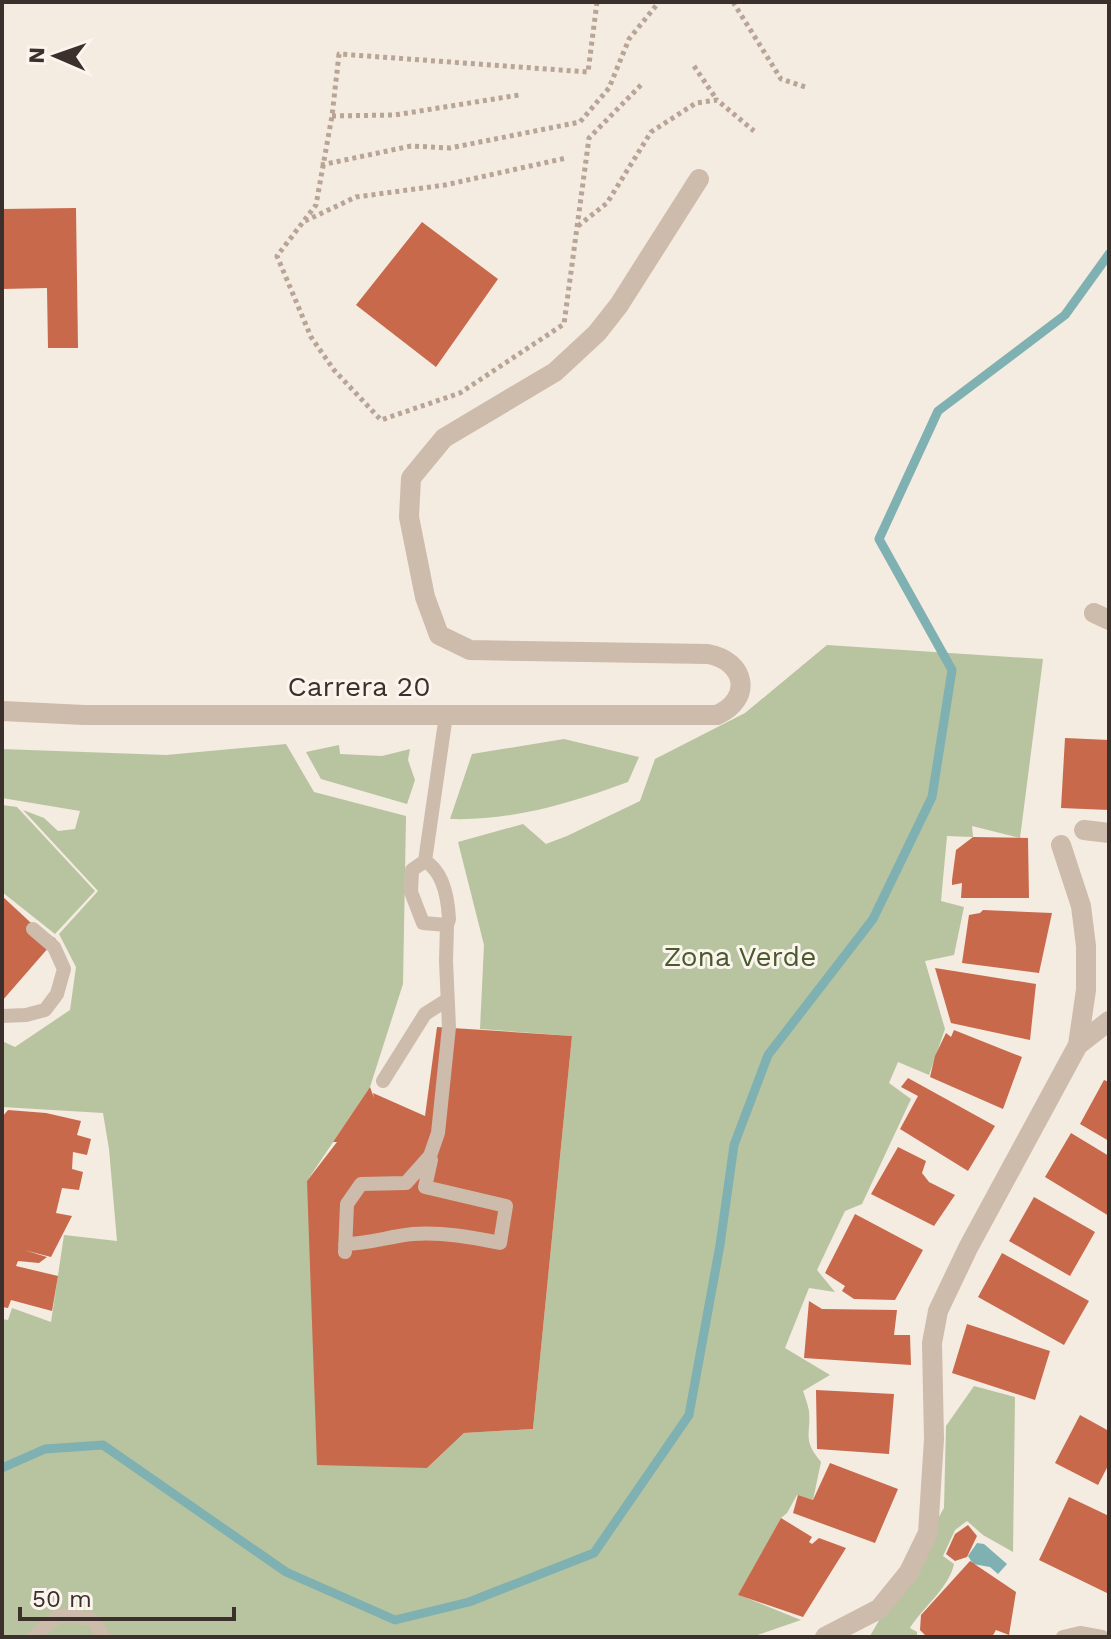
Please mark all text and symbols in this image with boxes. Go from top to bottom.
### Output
north arrow [16,16,96,96]
text: N [24,47,49,64]
street label: Carrera 20 [287,670,431,703]
park label: Zona Verde [664,940,816,973]
scale bar [20,1571,234,1621]
text: 50 m [32,1585,92,1613]

